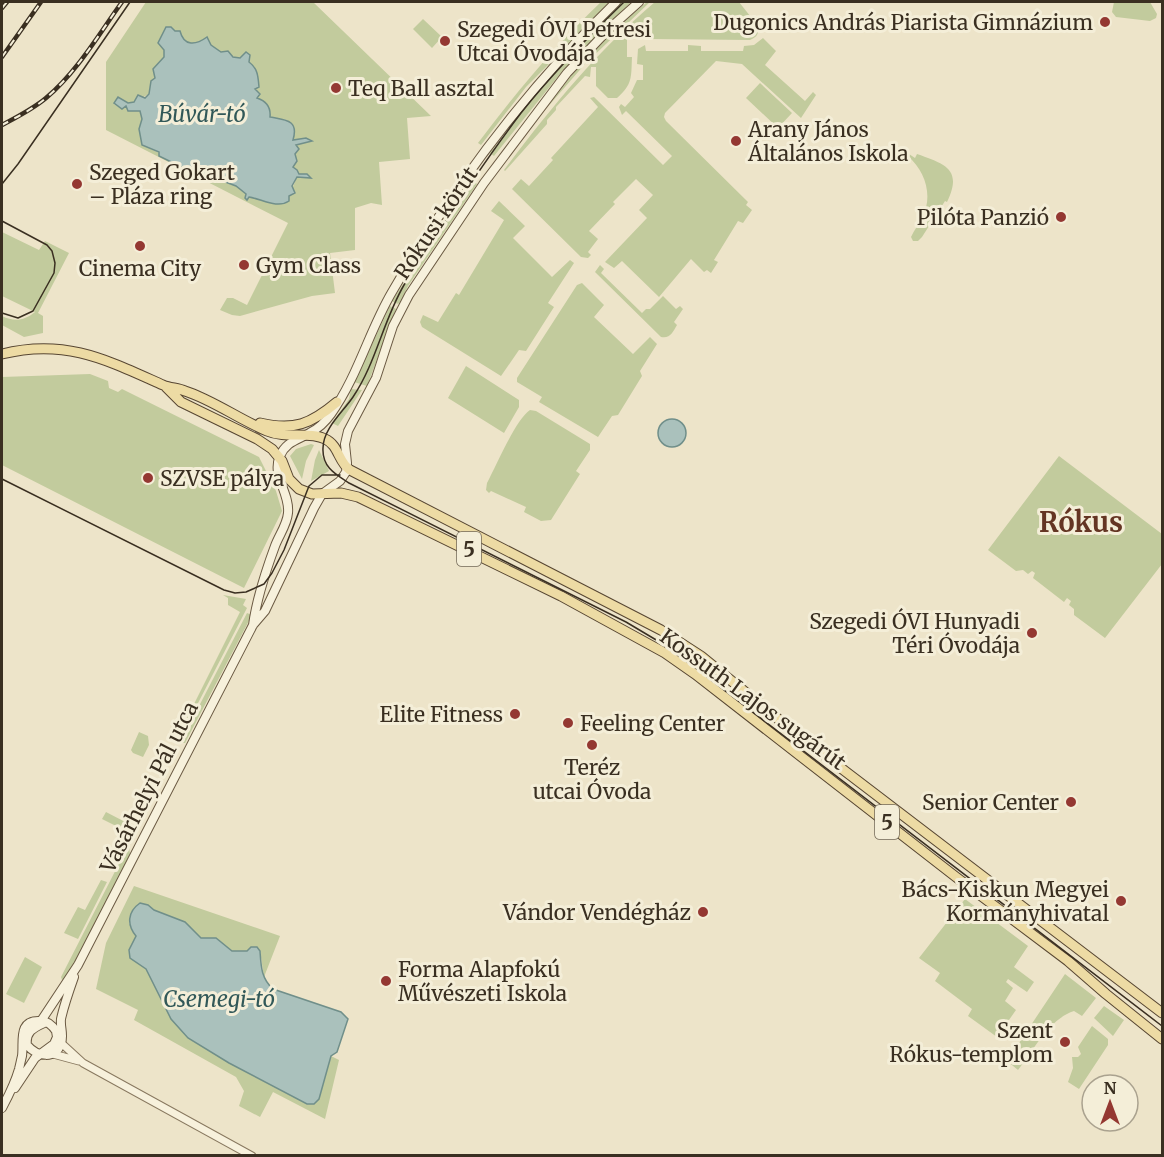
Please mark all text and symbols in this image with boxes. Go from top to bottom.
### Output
place label: Dugonics András Piarista Gimnázium [713,9,1093,36]
marker: Dugonics András Piarista Gimnázium [1098,15,1112,29]
place label: Szegedi ÓVI Petresi Utcai Óvodája [457,16,652,67]
marker: Szegedi ÓVI Petresi Utcai Óvodája [438,34,452,48]
place label: Teq Ball asztal [348,75,495,102]
marker: Teq Ball asztal [329,81,343,95]
water label: Búvár-tó [158,100,246,128]
place label: Arany János Általános Iskola [747,116,909,167]
marker: Arany János Általános Iskola [729,134,743,148]
place label: Szeged Gokart – Pláza ring [89,159,235,210]
street label: Rókusi körút [388,161,484,285]
marker: Szeged Gokart – Pláza ring [70,177,84,191]
place label: Pilóta Panzió [917,204,1049,231]
marker: Pilóta Panzió [1054,210,1068,224]
marker: Cinema City [133,239,147,253]
place label: Gym Class [256,252,361,279]
place label: Cinema City [79,255,202,282]
marker: Gym Class [237,258,251,272]
place label: SZVSE pálya [160,465,284,492]
marker: SZVSE pálya [141,471,155,485]
district label: Rókus [1039,505,1123,539]
road number: 5 [457,532,481,566]
place label: Szegedi ÓVI Hunyadi Téri Óvodája [809,608,1020,659]
street label: Kossuth Lajos sugárút [655,622,851,776]
marker: Szegedi ÓVI Hunyadi Téri Óvodája [1025,626,1039,640]
street label: Vásárhelyi Pál utca [94,697,204,878]
place label: Elite Fitness [380,701,503,728]
marker: Elite Fitness [508,707,522,721]
place label: Feeling Center [580,710,725,737]
marker: Feeling Center [561,716,575,730]
marker: Teréz utcai Óvoda [585,738,599,752]
place label: Teréz utcai Óvoda [533,754,651,805]
place label: Senior Center [922,789,1059,816]
marker: Senior Center [1064,795,1078,809]
road number: 5 [875,805,899,839]
place label: Bács-Kiskun Megyei Kormányhivatal [902,876,1109,927]
marker: Bács-Kiskun Megyei Kormányhivatal [1114,894,1128,908]
place label: Vándor Vendégház [502,899,691,926]
marker: Vándor Vendégház [696,905,710,919]
place label: Forma Alapfokú Művészeti Iskola [398,956,567,1007]
marker: Forma Alapfokú Művészeti Iskola [379,974,393,988]
water label: Csemegi-tó [163,985,275,1013]
place label: Szent Rókus-templom [889,1017,1053,1068]
marker: Szent Rókus-templom [1058,1035,1072,1049]
north arrow [1080,1073,1140,1133]
text: N [1104,1078,1117,1098]

